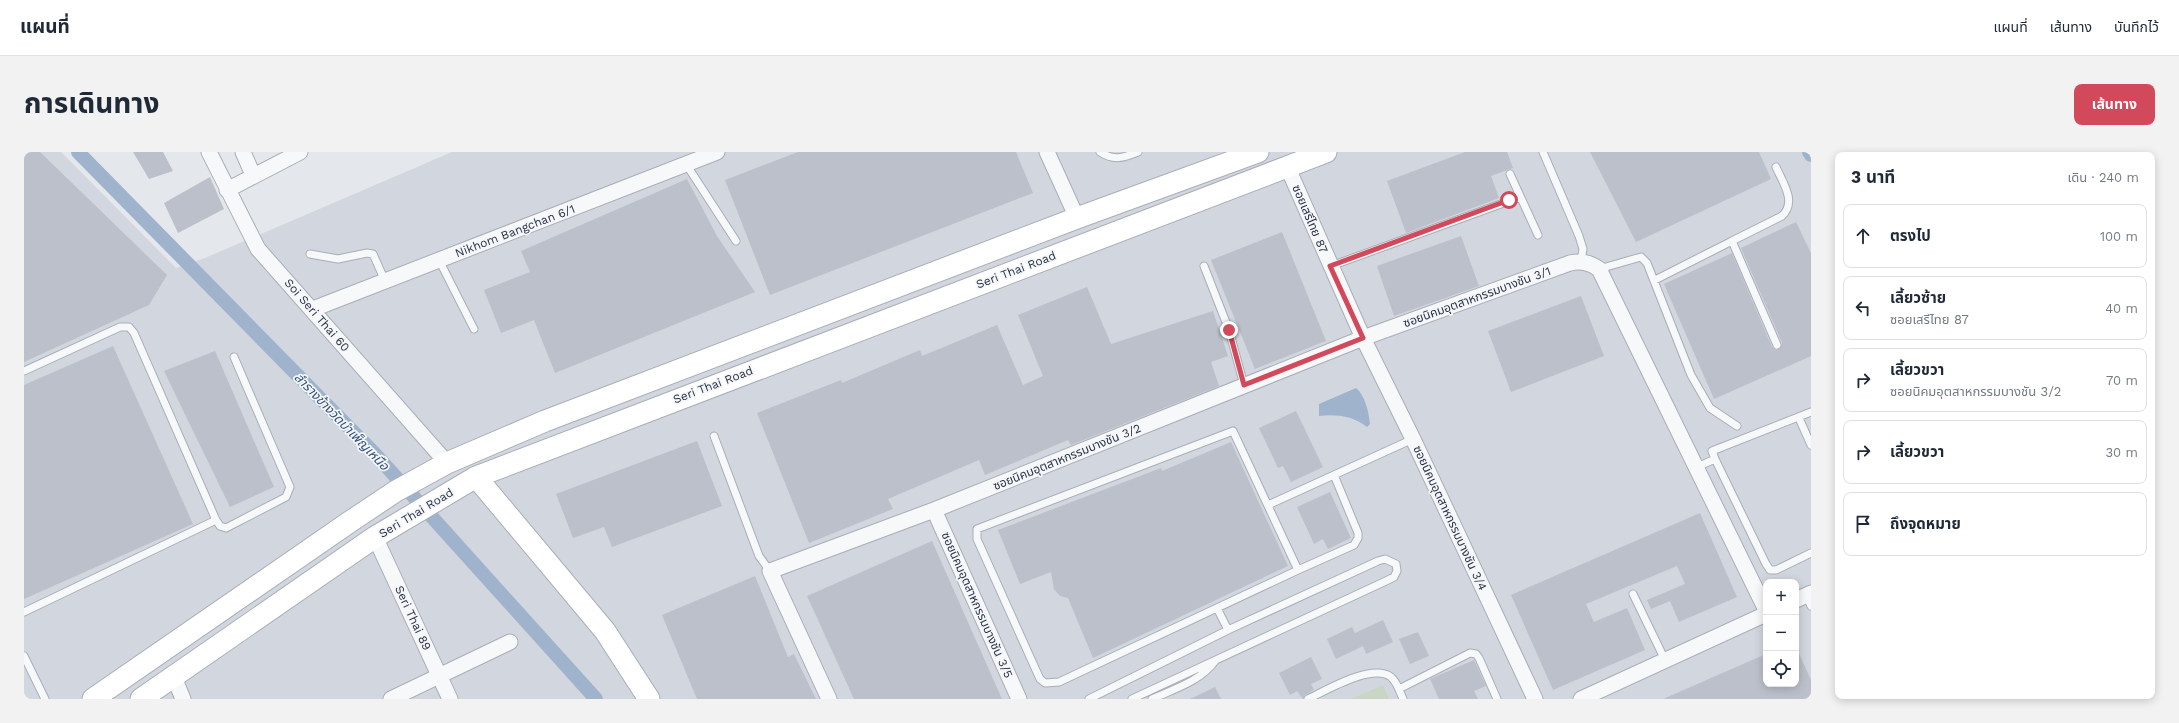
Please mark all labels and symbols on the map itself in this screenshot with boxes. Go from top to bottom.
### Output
street label: ซอยเสรีไทย 87 [1289,183,1331,255]
route start [1500,191,1518,209]
street label: Nikhom Bangchan 6/1 [453,202,577,260]
street label: Seri Thai Road [974,248,1058,292]
street label: ซอยนิคมอุตสาหกรรมบางชัน 3/1 [1401,264,1553,330]
street label: Soi Seri Thai 60 [282,276,352,354]
route end [1220,321,1238,339]
street label: Seri Thai Road [671,363,755,407]
water label: ลำรางข้างวัดบำเพ็ญเหนือ [291,370,392,474]
street label: ซอยนิคมอุตสาหกรรมบางชัน 3/2 [991,421,1143,493]
street label: ซอยนิคมอุตสาหกรรมบางชัน 3/4 [1410,443,1490,593]
street label: Seri Thai Road [376,485,456,541]
street label: ซอยนิคมอุตสาหกรรมบางชัน 3/5 [938,530,1016,680]
street label: Seri Thai 89 [392,583,434,653]

